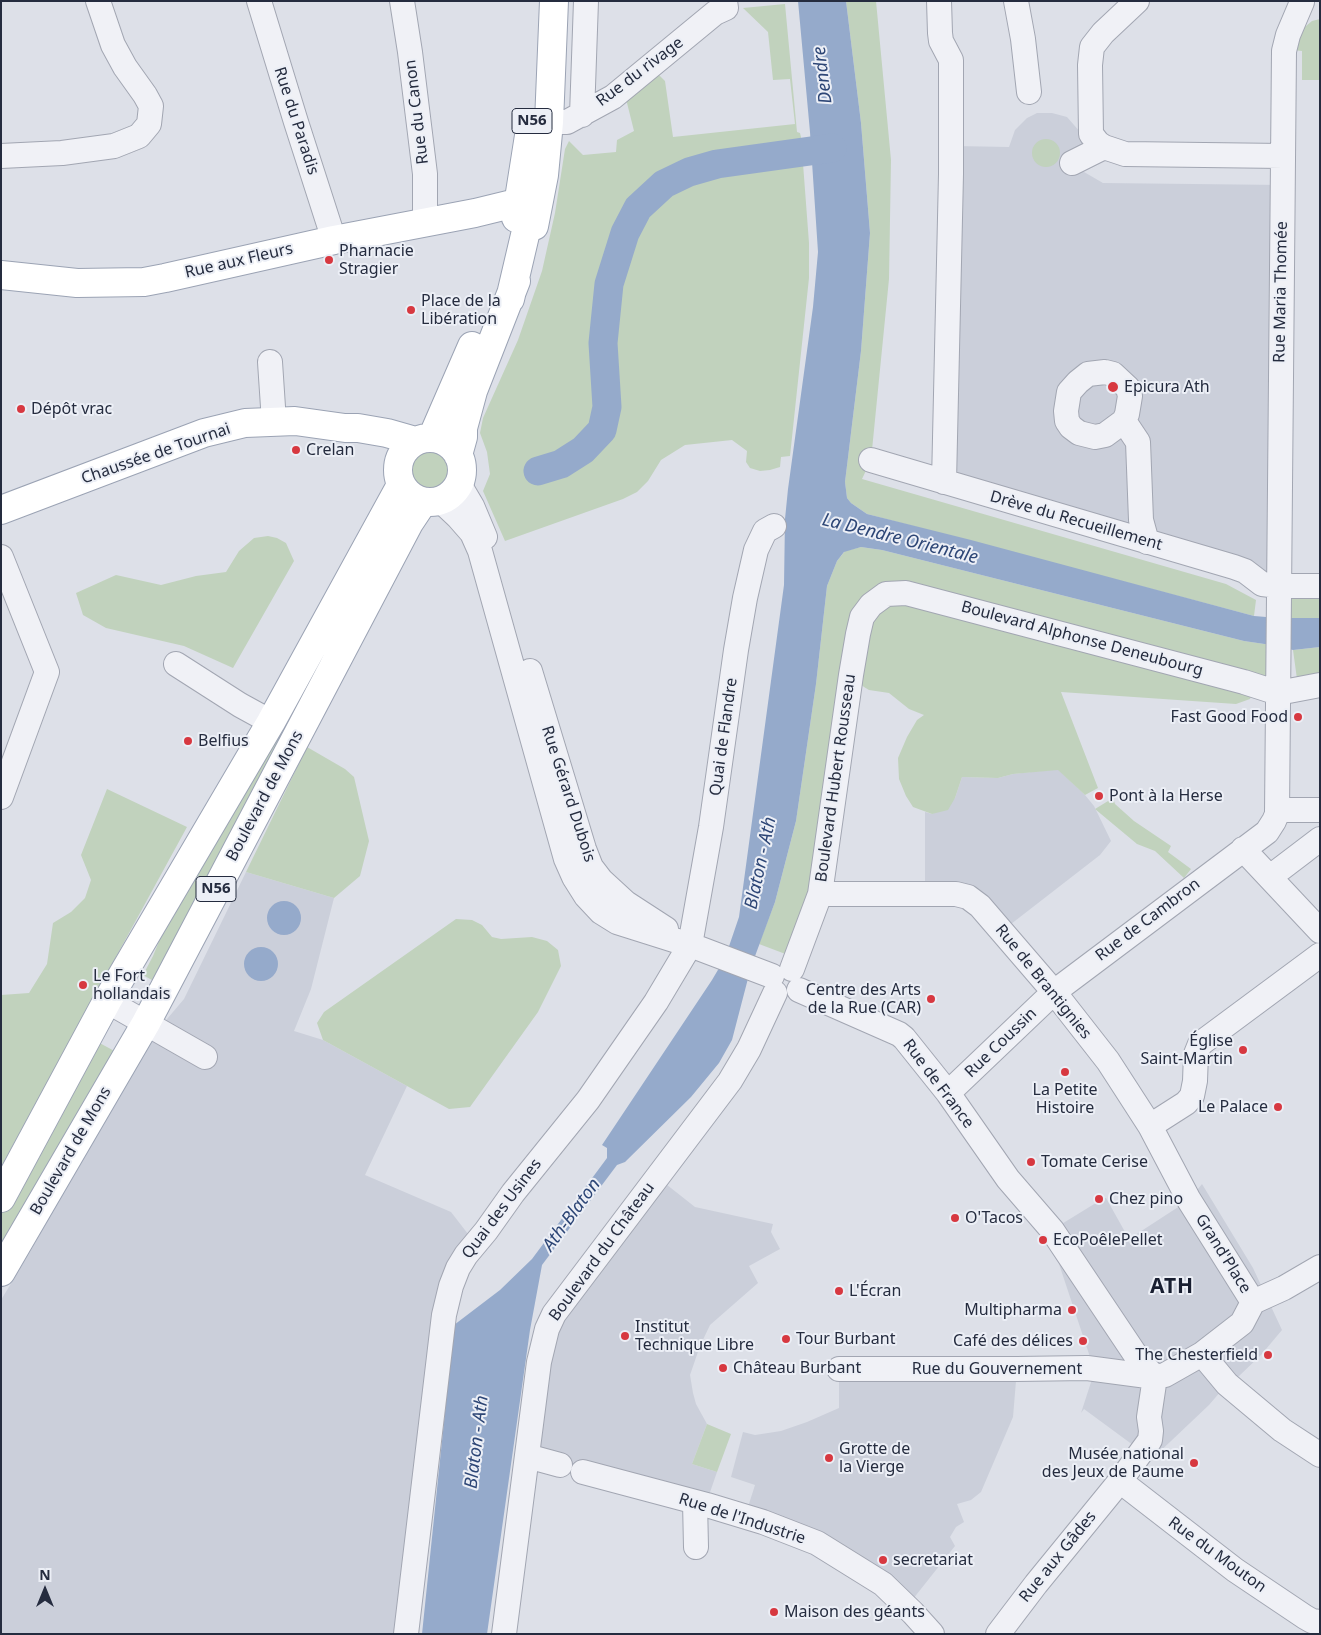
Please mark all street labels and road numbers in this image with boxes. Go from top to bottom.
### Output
street label: Rue du rivage [593,33,687,111]
street label: Rue du Canon [401,58,433,166]
street label: Rue du Paradis [269,65,323,177]
road number: N56 [512,108,552,134]
street label: Rue Maria Thomée [1270,221,1292,363]
street label: Rue aux Fleurs [183,239,295,283]
street label: Chaussée de Tournai [79,419,233,489]
street label: Drève du Recueillement [988,487,1164,555]
street label: Boulevard Alphonse Deneubourg [959,597,1205,681]
street label: Boulevard Hubert Rousseau [812,673,860,883]
street label: Quai de Flandre [706,677,742,797]
street label: Rue Gérard Dubois [537,723,599,865]
street label: Boulevard de Mons [222,727,308,865]
street label: Rue de Cambron [1092,874,1204,966]
road number: N56 [196,876,236,902]
street label: Rue de Brantignies [991,921,1095,1043]
street label: Rue Coussin [961,1004,1041,1082]
street label: Rue de France [898,1036,978,1132]
street label: Boulevard de Mons [26,1083,116,1219]
street label: Quai des Usines [458,1155,546,1263]
street label: Boulevard du Château [545,1179,659,1325]
street label: Grand'Place [1191,1211,1255,1297]
street label: Rue du Gouvernement [912,1359,1082,1379]
street label: Rue de l'Industrie [676,1489,808,1549]
street label: Rue aux Gâdes [1015,1508,1101,1606]
street label: Rue du Mouton [1164,1513,1270,1597]

